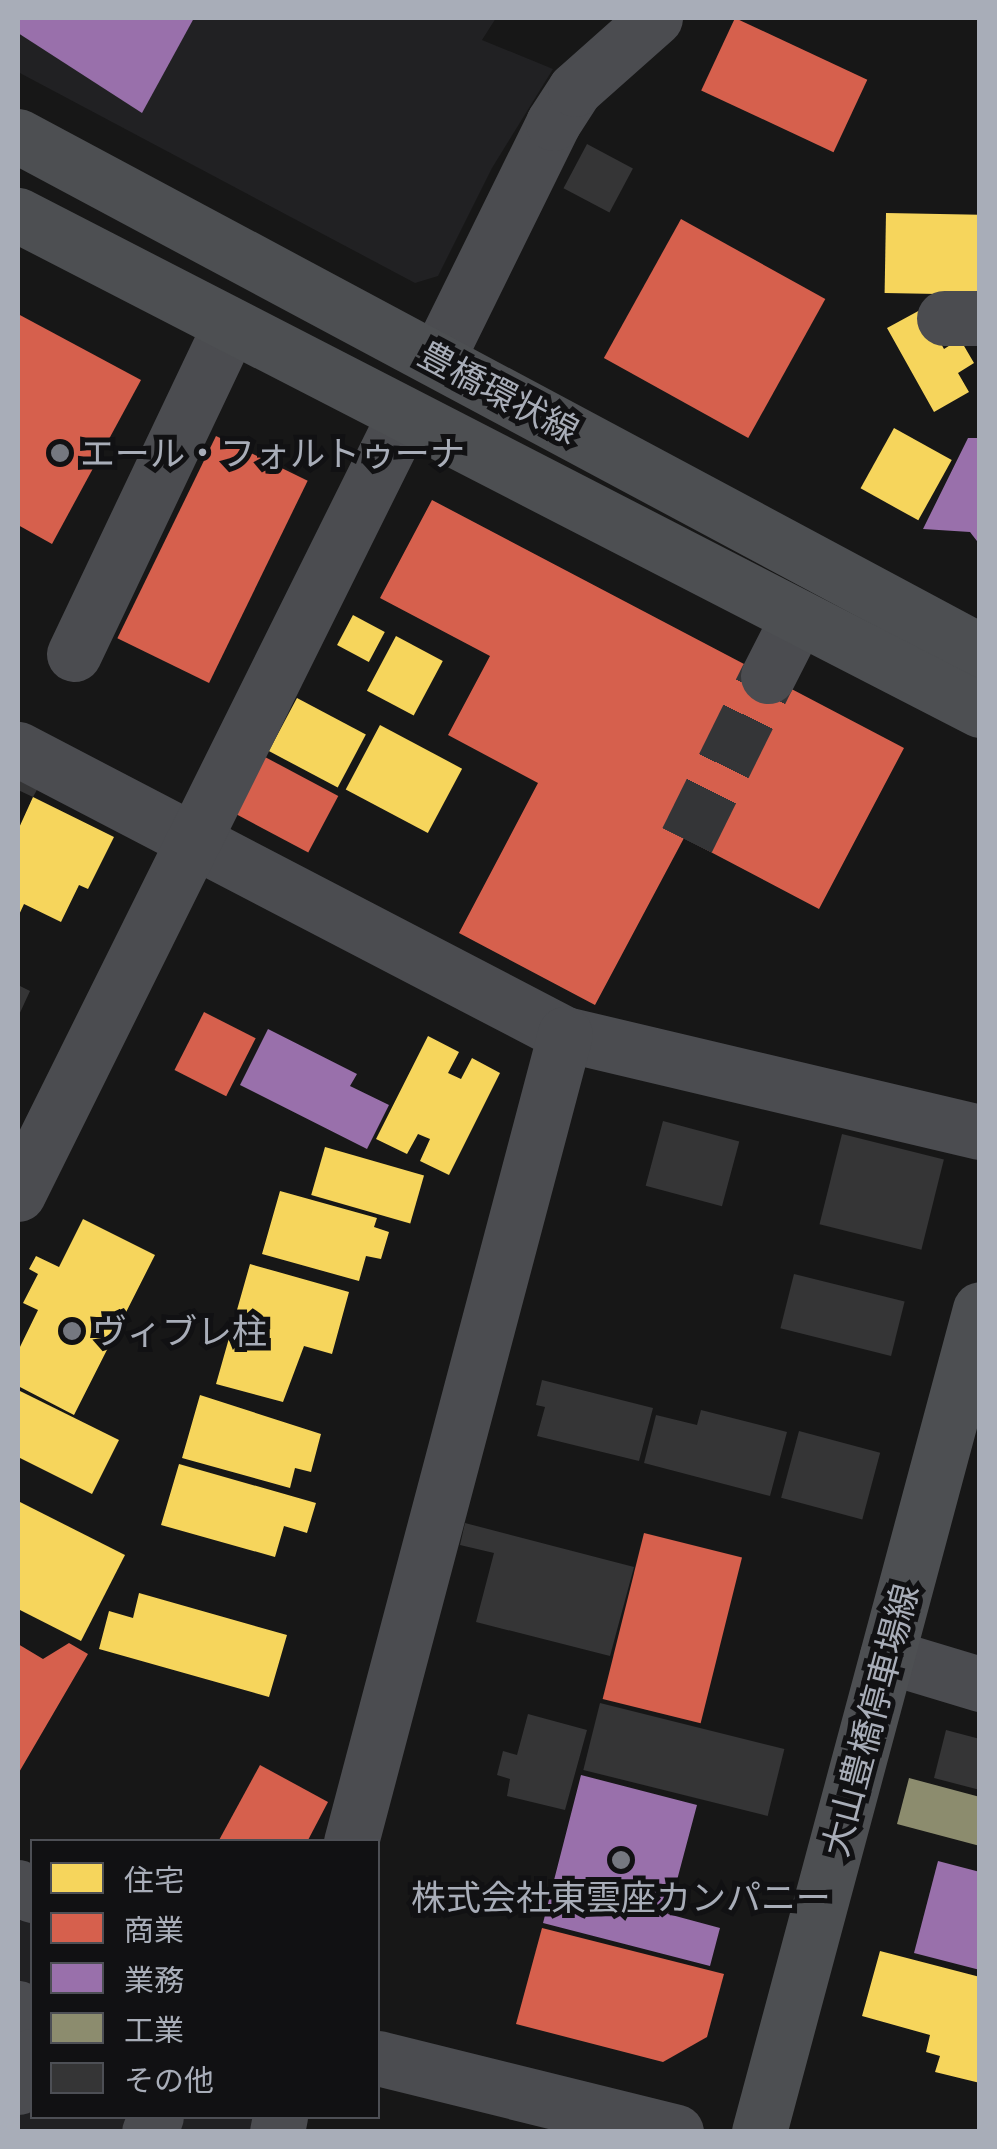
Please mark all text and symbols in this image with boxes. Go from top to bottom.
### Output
street label: 豊橋環状線 [412,332,586,452]
place label: エール・フォルトゥーナ [80,432,465,474]
marker: エール・フォルトゥーナ [49,442,71,464]
place label: ヴィブレ柱 [92,1310,267,1352]
marker: ヴィブレ柱 [61,1320,83,1342]
street label: 大山豊橋停車場線 [813,1579,927,1861]
legend [30,1839,380,2119]
marker: 株式会社東雲座カンパニー [610,1849,632,1871]
text: 住宅 [124,1859,184,1900]
place label: 株式会社東雲座カンパニー [411,1876,831,1918]
text: 商業 [124,1909,184,1950]
text: 業務 [124,1959,184,2000]
text: 工業 [124,2009,184,2050]
text: その他 [124,2059,214,2100]

